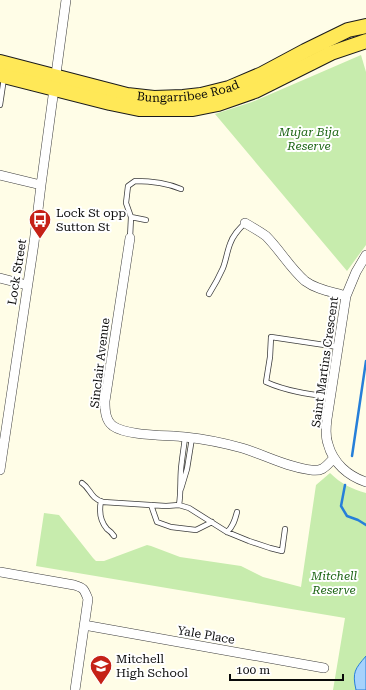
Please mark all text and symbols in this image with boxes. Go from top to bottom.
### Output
street label: Bungarribee Road [136,77,242,105]
park label: Mujar Bija Reserve [278,125,339,153]
place label: Lock St opp Sutton St [56,206,126,234]
bus stop icon: Lock St opp Sutton St [27,207,53,240]
street label: Lock Street [5,237,29,306]
street label: Saint Martins Crescent [309,295,341,428]
street label: Sinclair Avenue [88,317,113,409]
park label: Mitchell Reserve [310,569,358,597]
street label: Yale Place [176,623,236,647]
place label: Mitchell High School [116,652,188,680]
school or university icon: Mitchell High School [88,653,114,686]
scale bar [230,656,343,682]
text: 100 m [236,663,270,677]

